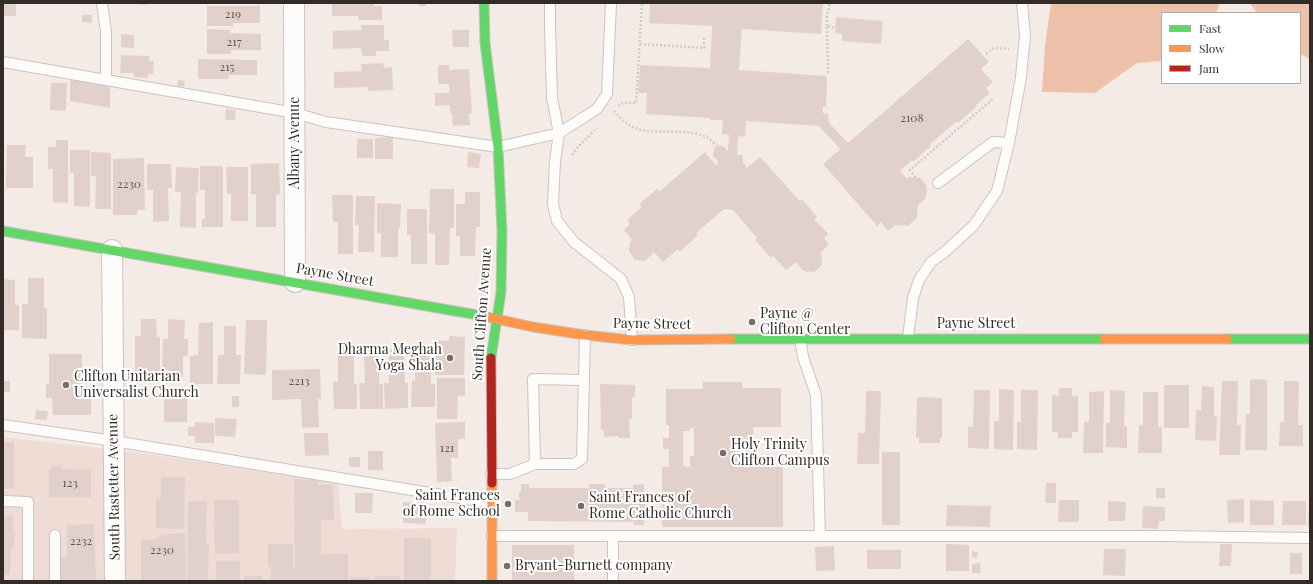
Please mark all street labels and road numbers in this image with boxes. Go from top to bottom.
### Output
street label: Albany Avenue [287,97,303,189]
street label: South Clifton Avenue [469,247,495,381]
street label: Payne Street [295,260,375,290]
street label: Payne Street [613,315,691,333]
street label: Payne Street [937,316,1015,332]
street label: South Rastetter Avenue [104,413,124,561]

